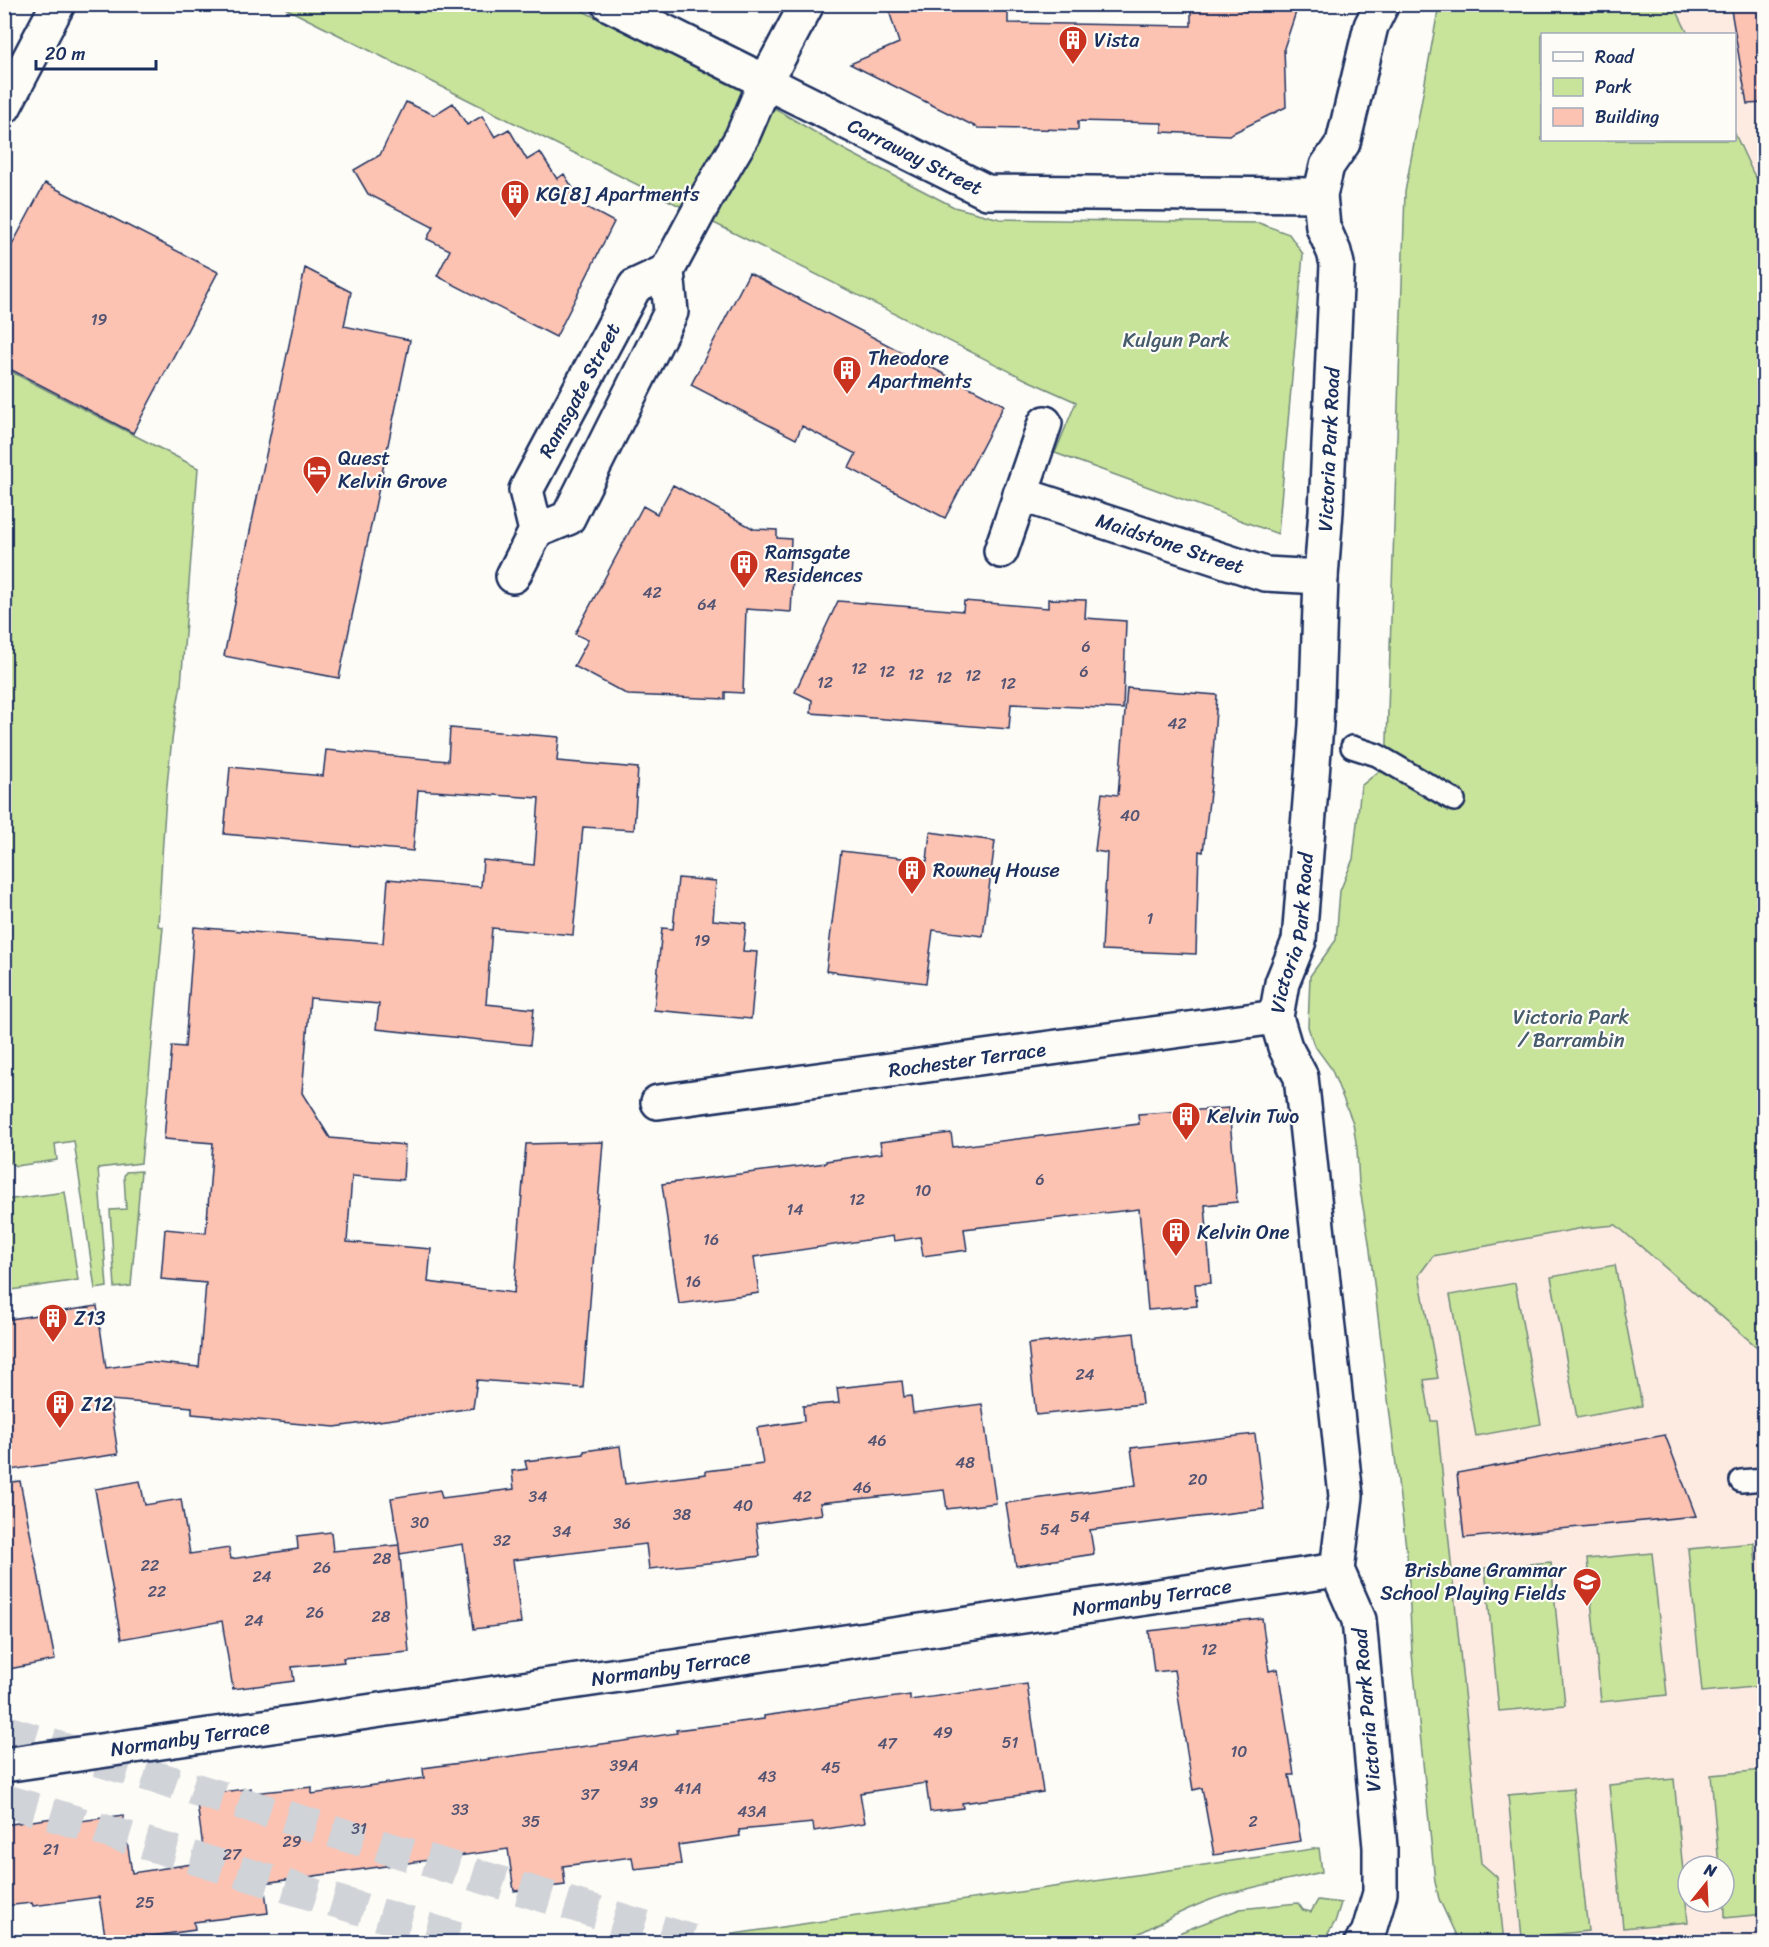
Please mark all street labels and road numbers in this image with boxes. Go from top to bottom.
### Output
street label: Carraway Street [841,108,989,205]
street label: Ramsgate Street [529,316,630,464]
street label: Victoria Park Road [1307,365,1350,533]
street label: Maidstone Street [1092,502,1249,584]
street label: Victoria Park Road [1260,850,1324,1016]
street label: Rochester Terrace [886,1031,1048,1088]
street label: Normanby Terrace [1070,1568,1234,1626]
street label: Victoria Park Road [1342,1625,1392,1793]
street label: Normanby Terrace [589,1638,753,1696]
street label: Normanby Terrace [108,1709,272,1767]

